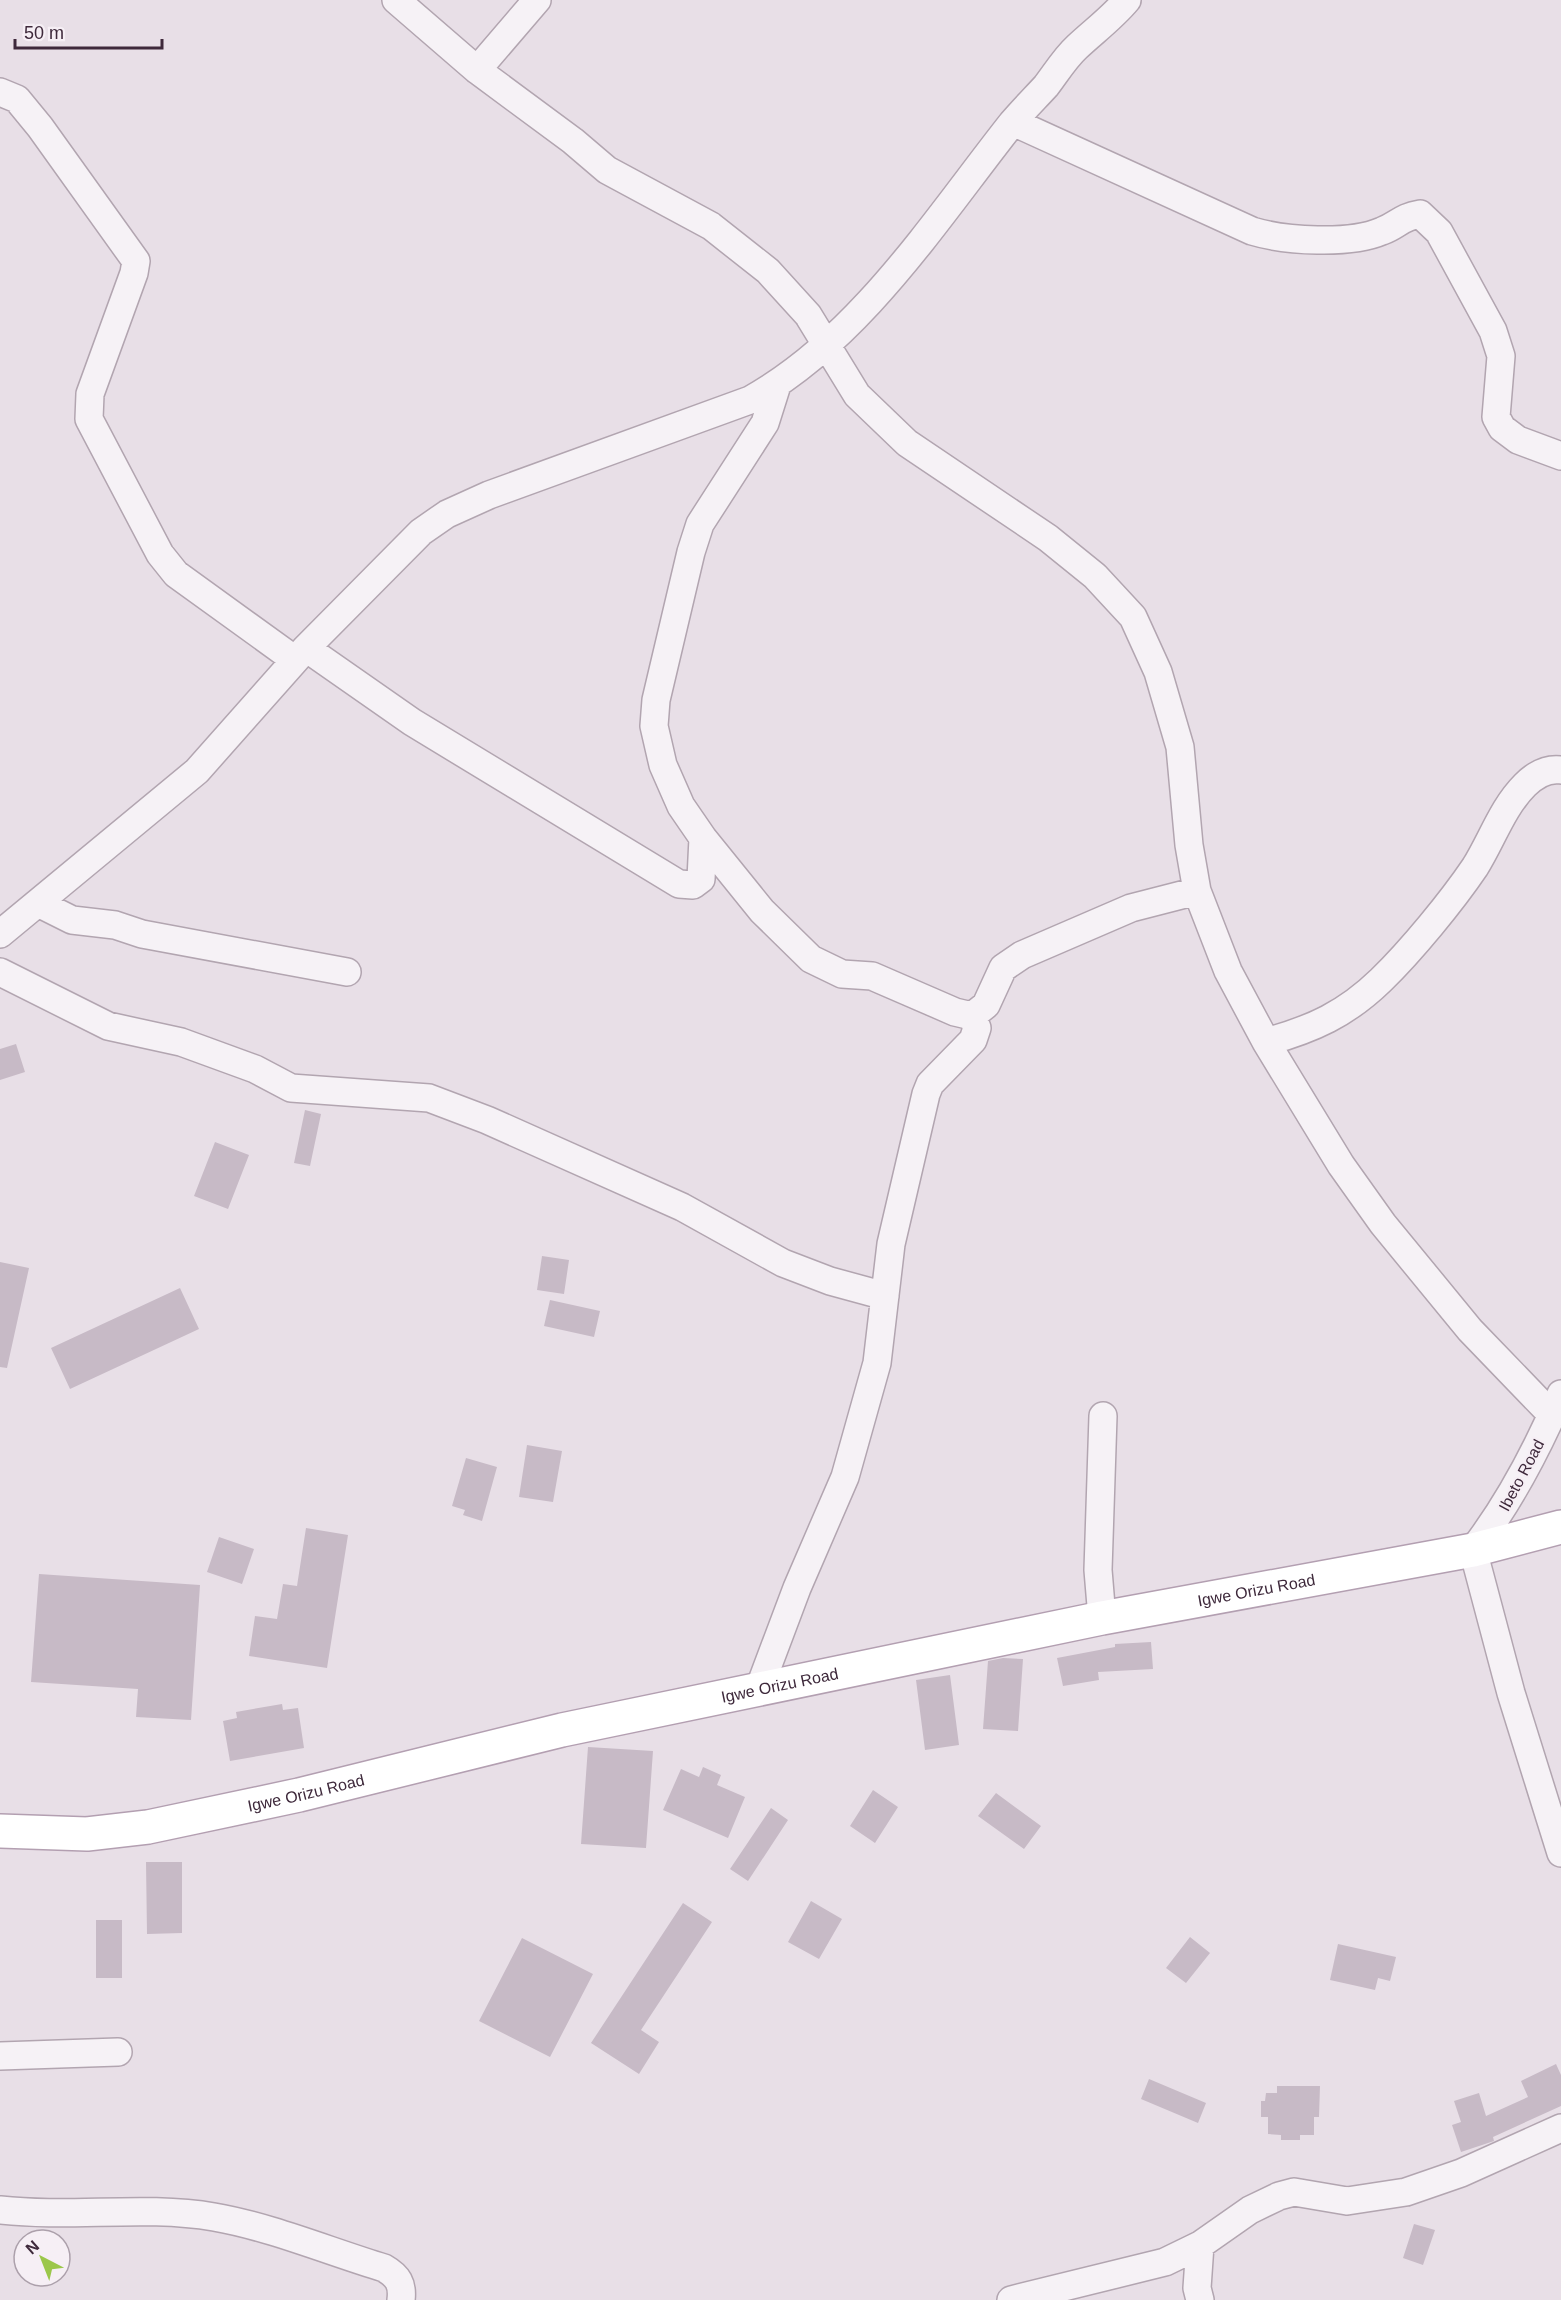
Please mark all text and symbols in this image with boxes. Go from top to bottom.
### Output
scale bar [15,12,162,50]
text: 50 m [24,23,64,43]
street label: Ibeto Road [1496,1437,1547,1514]
street label: Igwe Orizu Road [1196,1571,1316,1609]
street label: Igwe Orizu Road [720,1665,840,1706]
street label: Igwe Orizu Road [246,1771,366,1815]
north arrow [12,2228,72,2288]
text: N [22,2237,42,2257]

